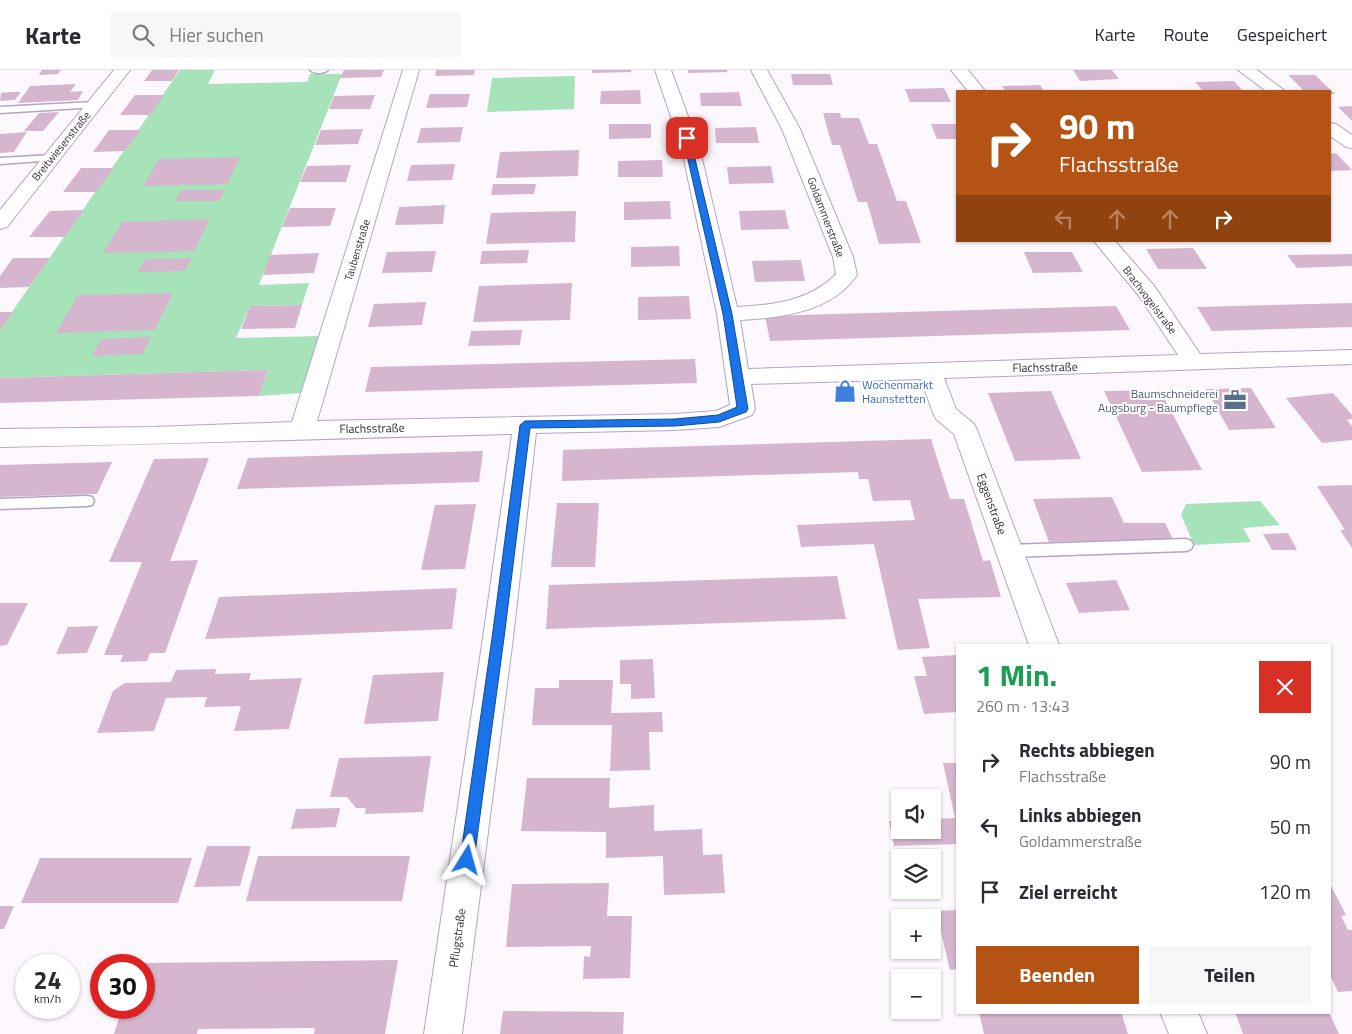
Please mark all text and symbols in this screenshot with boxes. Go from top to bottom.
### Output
search box [111,12,461,57]
text: Karte [25,17,81,53]
text: Hier suchen [169,20,264,49]
icon: search [129,21,157,49]
text: Karte [1094,21,1135,48]
text: Route [1163,21,1209,48]
text: Gespeichert [1237,21,1327,48]
text: 90 m [1059,99,1135,153]
street label: Breitwiesenstraße [28,107,94,184]
icon: right [976,110,1041,175]
pin [666,117,708,159]
icon: arrive [673,124,701,152]
text: Flachsstraße [1059,147,1179,181]
street label: Goldammerstraße [803,175,849,260]
icon: left [1050,205,1078,233]
icon: ahead [1103,205,1131,233]
icon: ahead [1156,205,1184,233]
icon: right [1209,205,1237,233]
street label: Taubenstraße [340,217,374,283]
street label: Brachvogelstraße [1119,263,1181,338]
street label: Flachsstraße [1012,357,1078,377]
place label: Wochenmarkt Haunstetten [862,375,934,408]
shop icon: Wochenmarkt Haunstetten [832,378,858,404]
place label: Baumschneiderei Augsburg - Baumpflege [1098,384,1218,417]
office icon: Baumschneiderei Augsburg - Baumpflege [1222,387,1248,413]
street label: Flachsstraße [339,418,405,438]
street label: Eggenstraße [972,471,1012,537]
text: 1 Min. [976,652,1057,698]
button: close [1259,661,1311,713]
text: 260 m · 13:43 [976,694,1070,718]
text: Rechts abbiegen [1019,735,1155,764]
text: 90 m [1270,747,1311,776]
icon: right [976,748,1004,776]
text: Flachsstraße [1019,764,1106,788]
map controls [891,789,941,1019]
button: sound [891,789,941,839]
text: Links abbiegen [1019,800,1142,829]
text: 50 m [1270,812,1311,841]
icon: left [976,813,1004,841]
text: Goldammerstraße [1019,829,1142,853]
position arrow [440,833,492,885]
button: layers [891,849,941,899]
text: Ziel erreicht [1019,877,1117,906]
text: 120 m [1259,877,1311,906]
icon: arrive [976,878,1004,906]
street label: Pflugstraße [443,907,471,969]
button: + [891,909,941,959]
button: Beenden [976,946,1139,1004]
button: Teilen [1149,946,1311,1004]
speed limit sign: 30 [90,954,155,1019]
text: 24 [33,961,62,999]
button: − [891,969,941,1019]
text: km/h [34,989,61,1008]

